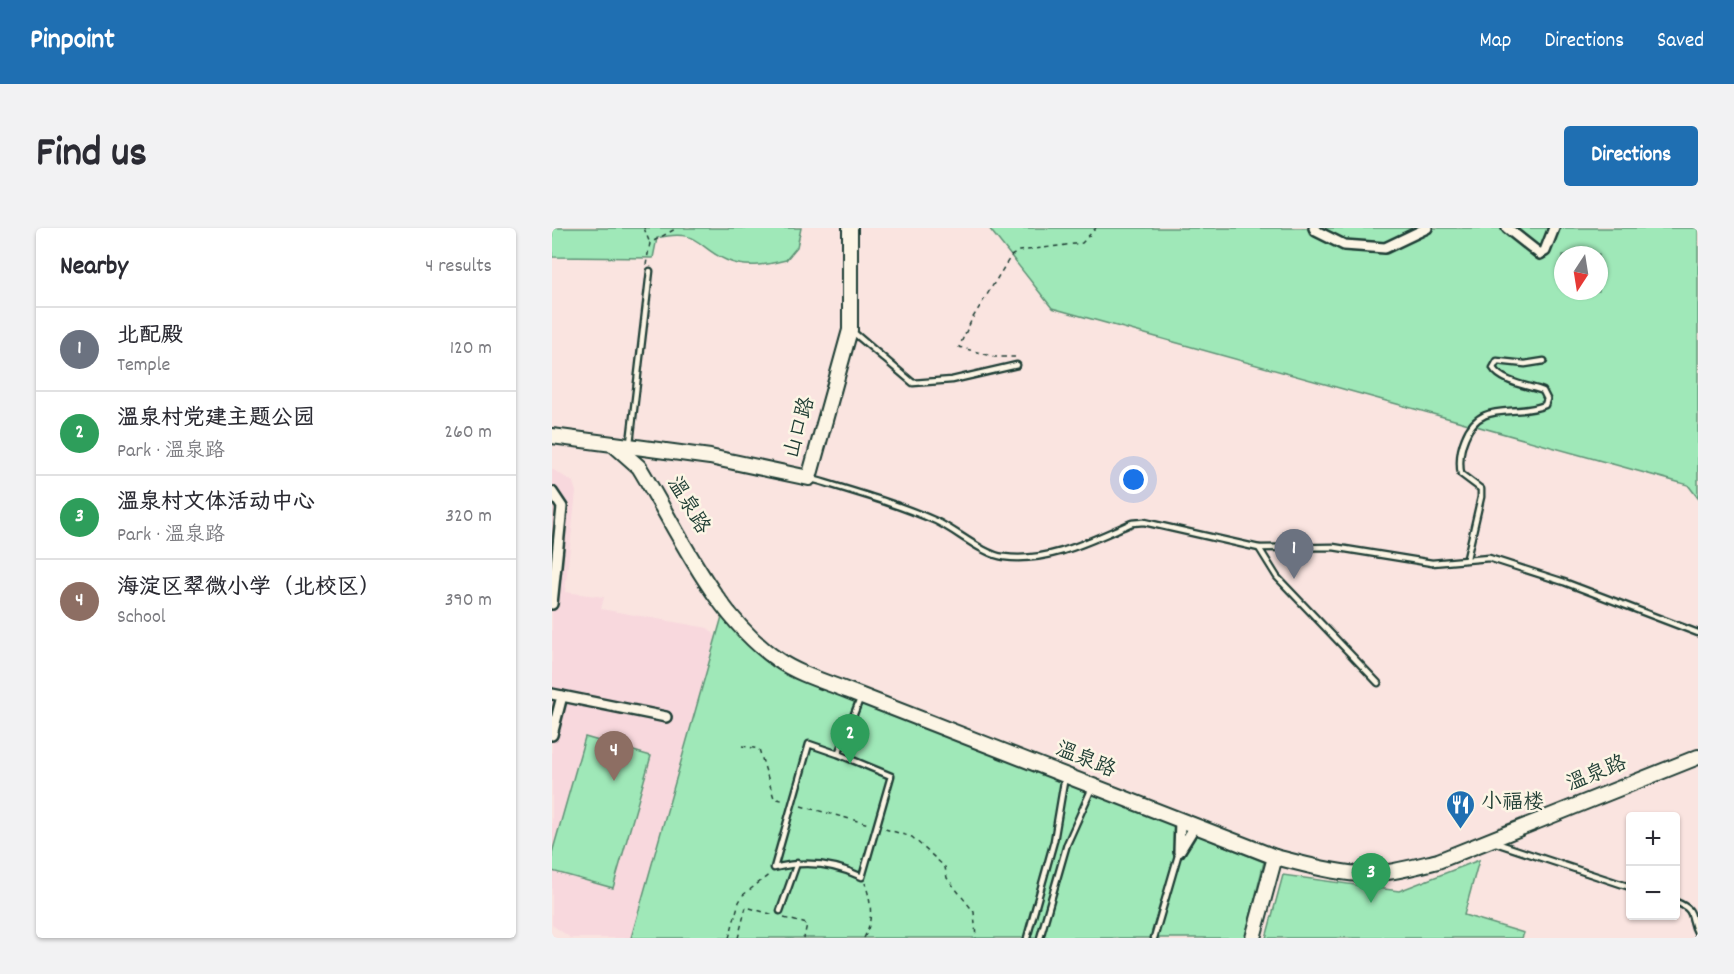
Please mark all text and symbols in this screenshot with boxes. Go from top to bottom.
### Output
text: Pinpoint [30,22,115,62]
text: Map [1480,27,1511,57]
text: Directions [1544,27,1624,57]
text: Saved [1657,27,1704,57]
text: Find us [36,126,147,186]
button: Directions [1564,126,1698,186]
north arrow [1554,246,1608,300]
text: Nearby [60,249,128,286]
text: 4 results [425,253,492,281]
text: 北配殿 [117,321,183,352]
text: 1 [77,335,82,363]
text: 120 m [450,335,492,363]
text: Temple [117,352,170,380]
street label: 山口路 [778,394,824,462]
text: 温泉村党建主题公园 [117,404,315,435]
text: 2 [75,419,84,447]
text: 260 m [444,419,492,447]
text: Park · 温泉路 [117,438,225,466]
your location [1119,465,1148,494]
street label: 温泉路 [658,471,716,541]
text: 温泉村文体活动中心 [117,488,315,519]
text: 3 [75,503,84,531]
text: 320 m [445,503,492,531]
text: Park · 温泉路 [117,522,225,550]
pin: 1 [1274,530,1314,579]
text: 海淀区翠微小学（北校区） [117,573,381,604]
text: 4 [75,587,84,615]
text: 390 m [445,587,492,615]
text: School [117,604,166,632]
pin: 2 [830,714,870,764]
pin: 4 [594,732,634,781]
street label: 温泉路 [1050,735,1120,787]
street label: 温泉路 [1562,749,1632,801]
restaurant icon: 小福楼 [1444,788,1476,830]
place label: 小福楼 [1481,789,1544,819]
map controls [1626,812,1680,920]
button: + [1626,812,1680,866]
pin: 3 [1352,854,1390,903]
button: − [1626,866,1680,920]

